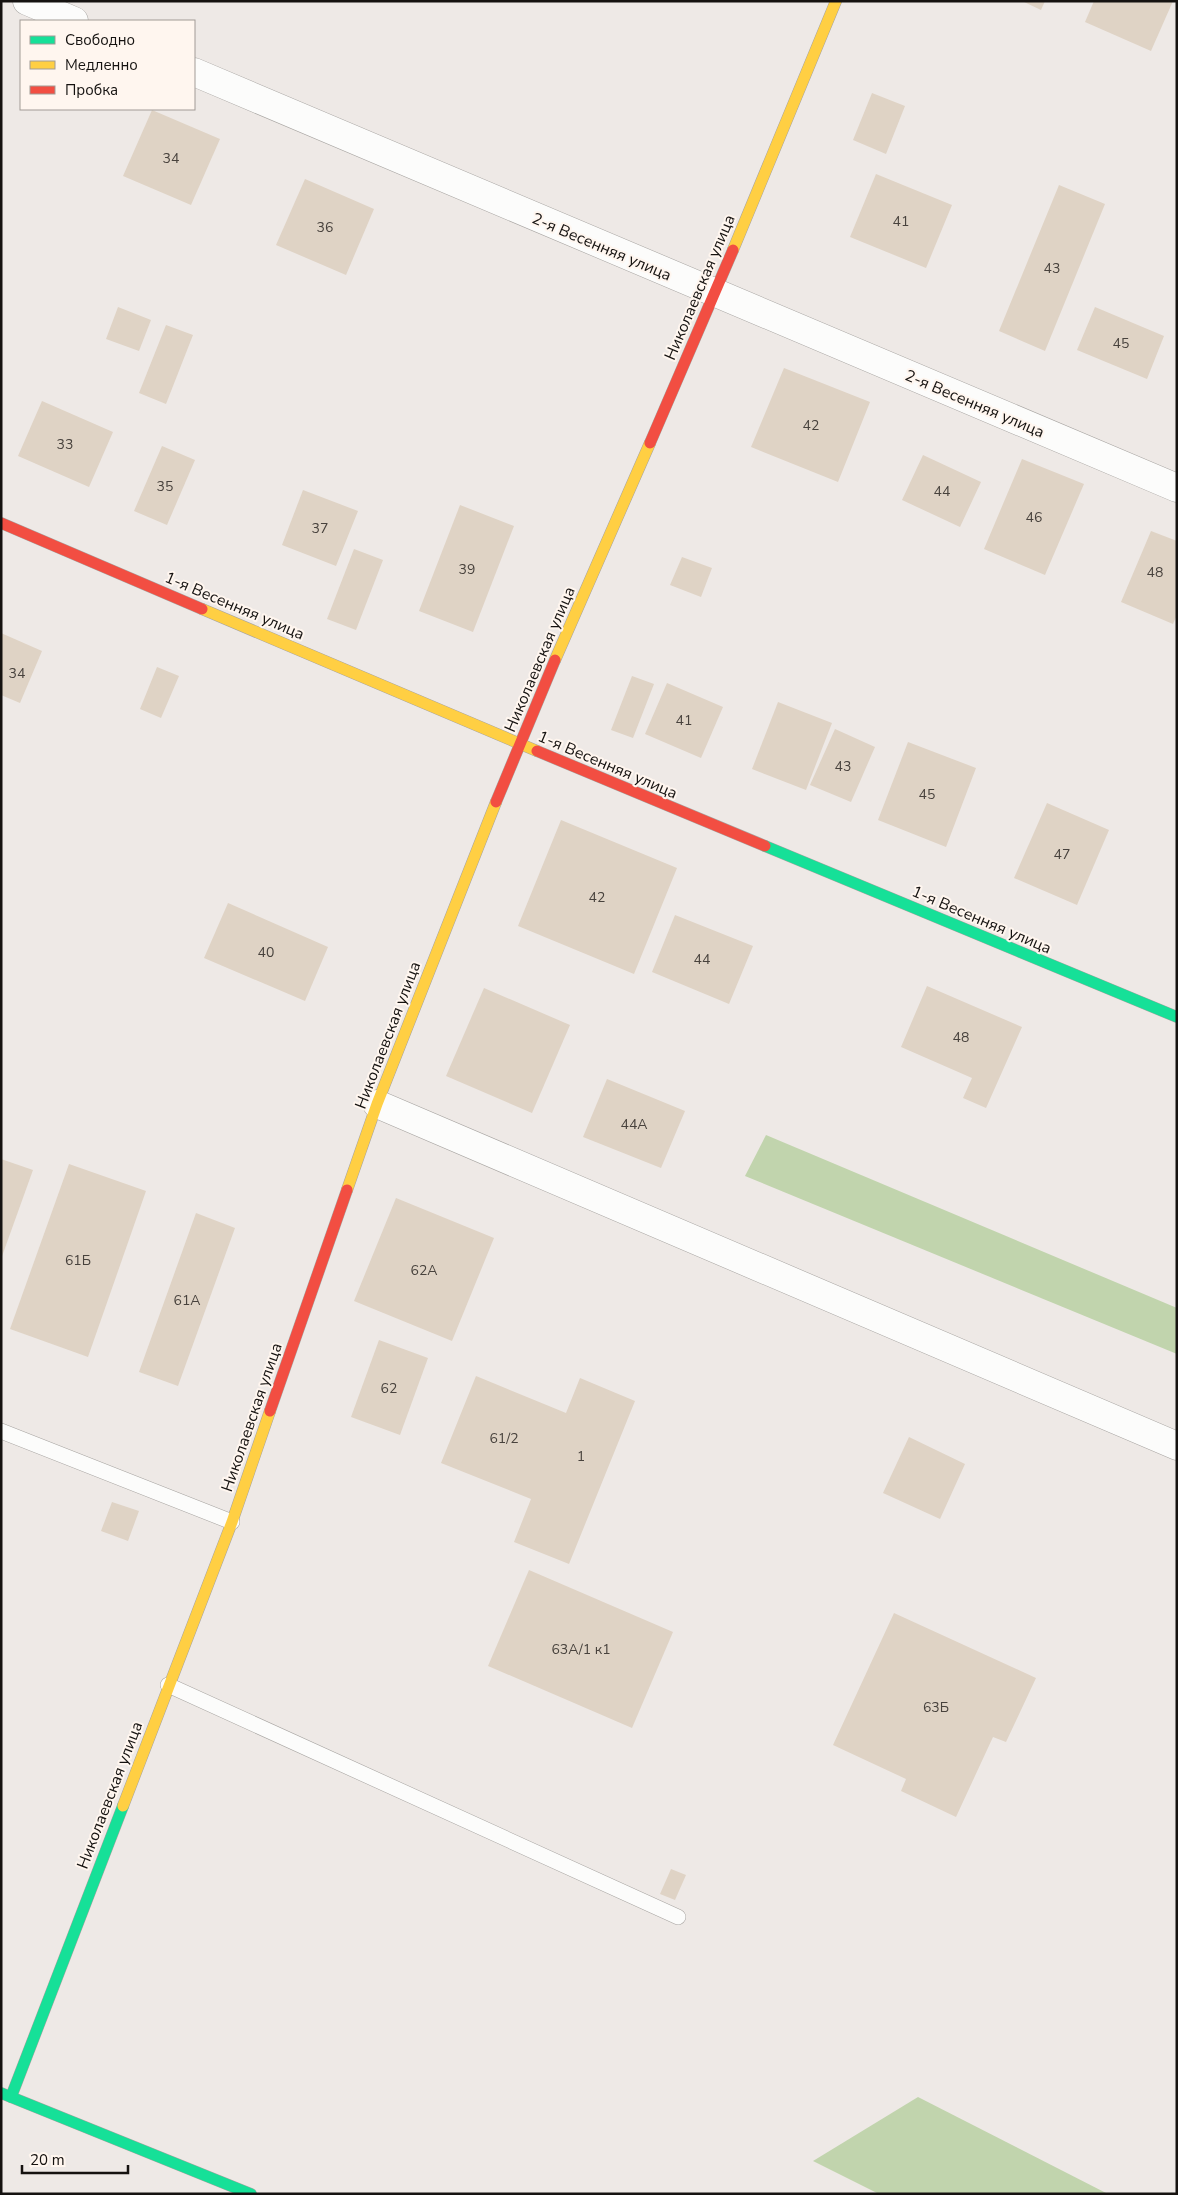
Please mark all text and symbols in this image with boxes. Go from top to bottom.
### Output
legend [20,20,195,110]
text: Свободно [65,30,135,50]
text: Медленно [65,55,138,75]
text: Пробка [65,80,118,100]
house number: 34 [163,149,179,168]
street label: 2-я Весенняя улица [528,208,675,286]
street label: Николаевская улица [659,211,741,364]
house number: 41 [893,212,909,231]
house number: 36 [317,218,333,237]
house number: 43 [1044,259,1060,278]
house number: 45 [1113,334,1129,353]
street label: 2-я Весенняя улица [901,365,1048,443]
house number: 42 [803,416,819,435]
house number: 33 [57,435,73,454]
house number: 35 [157,477,173,496]
house number: 44 [934,482,950,501]
house number: 46 [1026,508,1042,527]
house number: 37 [312,519,328,538]
house number: 39 [459,560,475,579]
house number: 48 [1147,563,1163,582]
street label: 1-я Весенняя улица [161,567,308,645]
street label: Николаевская улица [499,583,581,736]
house number: 34 [9,664,25,683]
house number: 41 [676,711,692,730]
street label: 1-я Весенняя улица [534,726,681,804]
house number: 43 [835,757,851,776]
house number: 45 [919,785,935,804]
house number: 47 [1054,845,1070,864]
street label: 1-я Весенняя улица [908,881,1055,959]
house number: 42 [589,888,605,907]
house number: 40 [258,943,274,962]
house number: 44 [694,950,710,969]
street label: Николаевская улица [350,959,426,1112]
house number: 48 [953,1028,969,1047]
house number: 44А [620,1115,648,1134]
house number: 61Б [65,1251,91,1270]
house number: 62А [410,1261,438,1280]
house number: 61А [173,1291,201,1310]
street label: Николаевская улица [216,1340,288,1495]
house number: 62 [381,1379,397,1398]
house number: 61/2 [489,1429,519,1448]
house number: 1 [577,1447,585,1466]
house number: 63А/1 к1 [551,1640,611,1659]
house number: 63Б [923,1698,949,1717]
street label: Николаевская улица [72,1719,148,1872]
scale bar [22,2142,129,2174]
text: 20 m [30,2150,65,2170]

